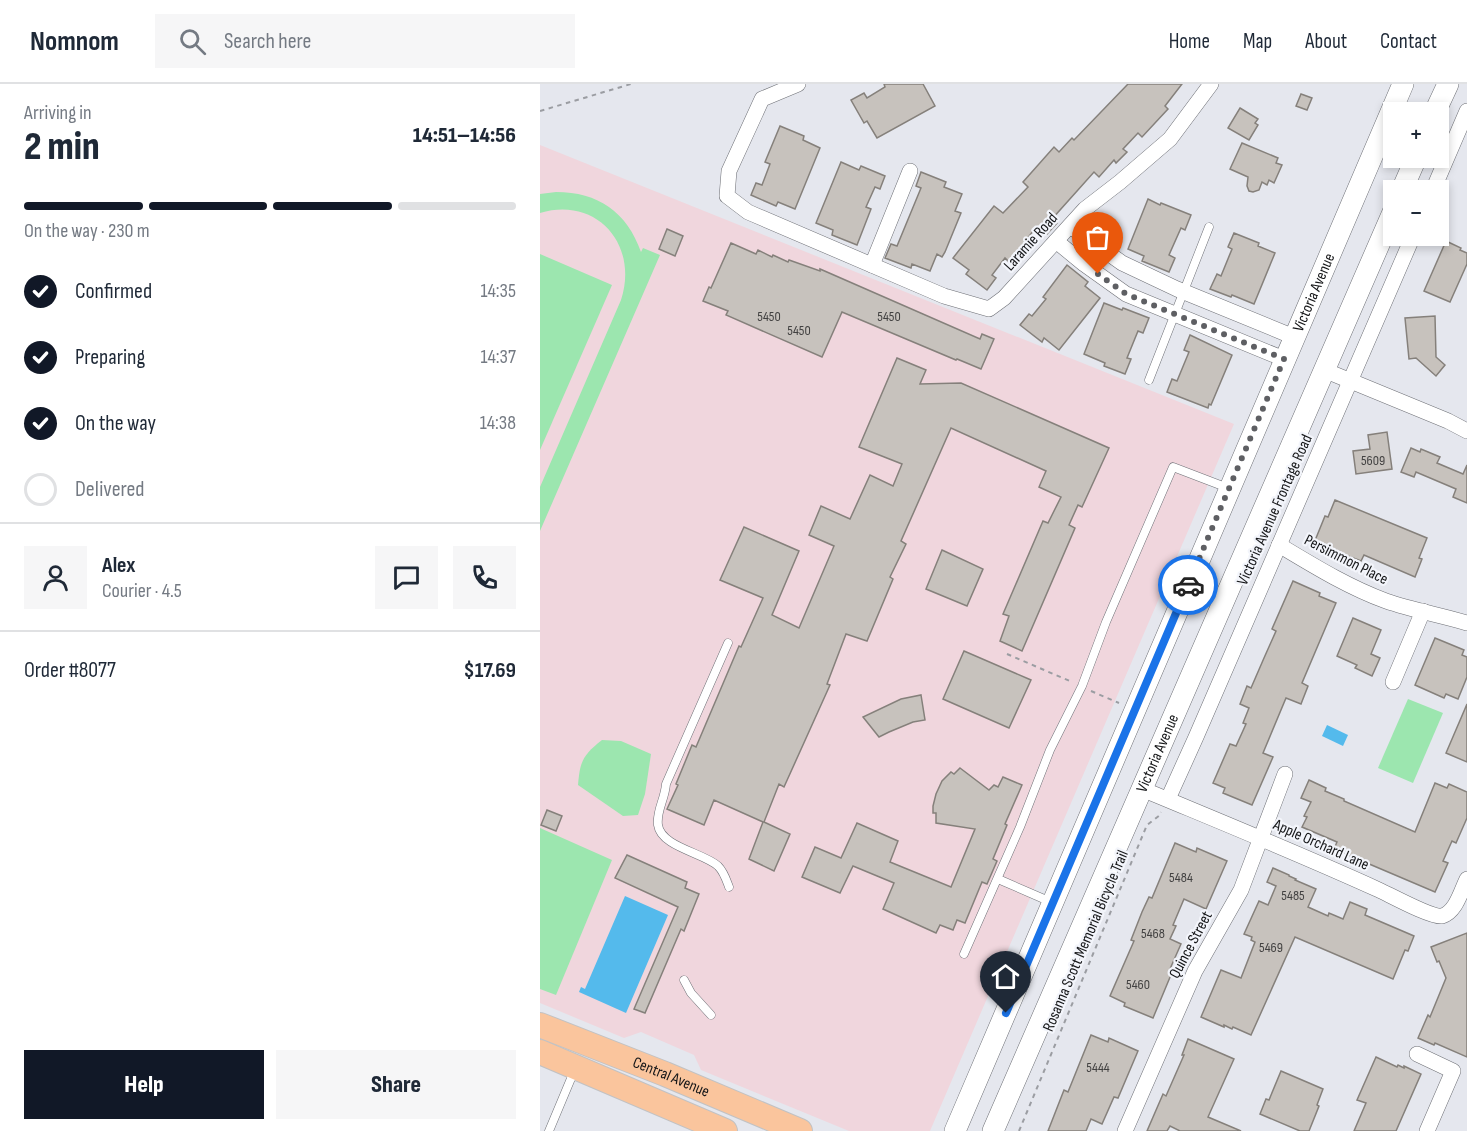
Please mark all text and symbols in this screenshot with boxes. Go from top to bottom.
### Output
search box [155,14,575,68]
text: Nomnom [30,25,119,58]
icon: search [176,25,209,58]
text: Search here [224,28,311,55]
text: Home [1169,29,1210,54]
text: Map [1243,29,1272,54]
text: About [1305,29,1347,54]
text: Contact [1380,29,1437,54]
text: Arriving in [24,101,92,125]
map controls [1383,102,1449,246]
button: + [1383,102,1449,168]
text: 14:51–14:56 [413,122,516,149]
text: 2 min [24,124,100,171]
button: − [1383,180,1449,246]
street label: Laramie Road [1000,209,1062,275]
pin [1072,212,1123,274]
text: On the way · 230 m [24,219,150,243]
icon: bag [1081,221,1114,254]
street label: Victoria Avenue [1289,250,1339,335]
icon: check [24,275,57,308]
text: Confirmed [75,278,152,305]
text: 14:35 [480,279,516,303]
house number: 5450 [757,308,781,325]
house number: 5450 [877,308,901,325]
house number: 5450 [787,322,811,339]
icon: check [24,341,57,374]
text: Preparing [75,344,145,371]
text: 14:37 [480,345,516,369]
icon: check [24,407,57,440]
text: On the way [75,410,156,437]
text: 14:38 [480,411,516,435]
street label: Victoria Avenue Frontage Road [1233,432,1317,588]
house number: 5609 [1361,452,1385,469]
text: Delivered [75,476,144,503]
street label: Persimmon Place [1301,531,1391,589]
button: person [24,546,87,609]
button: chat [375,546,438,609]
button: phone [453,546,516,609]
text: Alex [102,552,135,579]
courier [1158,555,1218,615]
icon: car [1172,569,1205,602]
text: Courier · 4.5 [102,579,182,603]
text: Order #8077 [24,657,116,684]
text: $17.69 [463,657,516,684]
street label: Victoria Avenue [1132,711,1183,795]
street label: Apple Orchard Lane [1269,815,1372,875]
street label: Rosanna Scott Memorial Bicycle Trail [1039,848,1133,1034]
house number: 5484 [1169,869,1193,886]
house number: 5485 [1281,887,1305,904]
street label: Quince Street [1165,908,1217,982]
house number: 5468 [1141,925,1165,942]
house number: 5469 [1259,939,1283,956]
pin [980,951,1031,1013]
icon: home [989,960,1022,993]
house number: 5460 [1126,976,1150,993]
button: Help [24,1050,264,1119]
button: Share [276,1050,516,1119]
street label: Central Avenue [630,1053,712,1101]
house number: 5444 [1086,1059,1110,1076]

